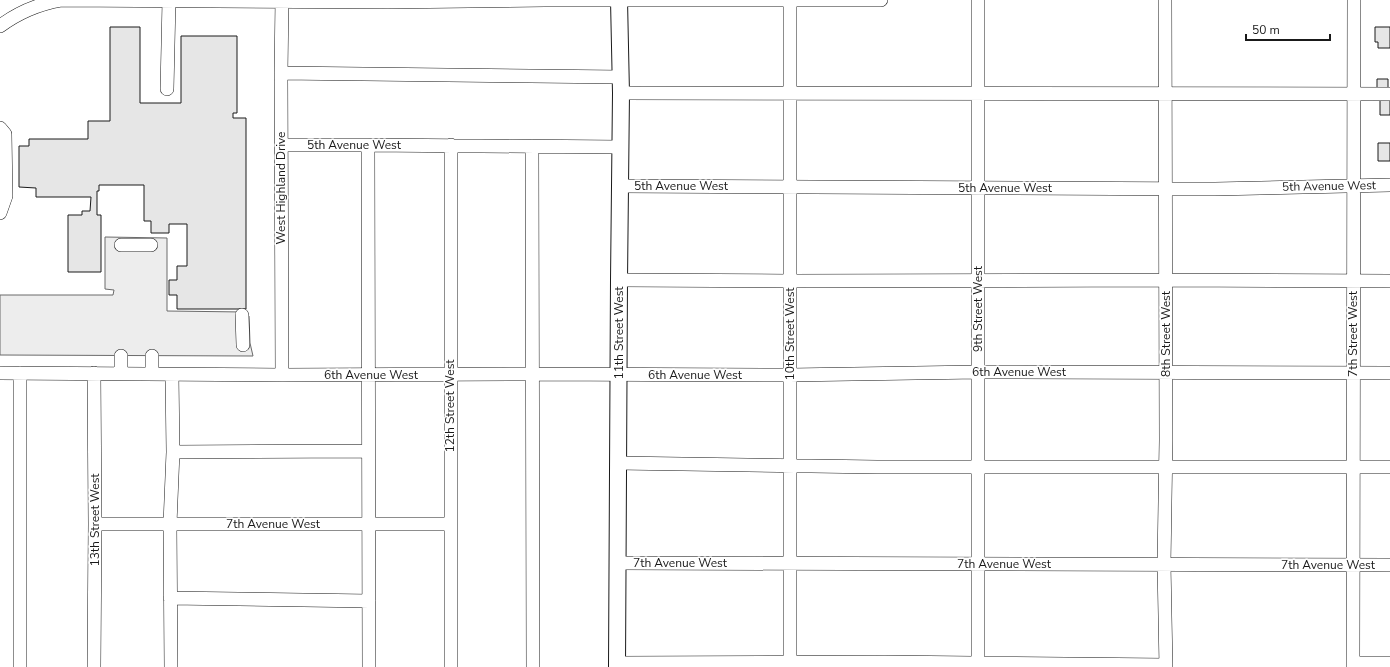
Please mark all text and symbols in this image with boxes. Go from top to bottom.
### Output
scale bar [1246,16,1330,42]
text: 50 m [1252,22,1280,38]
street label: West Highland Drive [273,132,289,244]
street label: 5th Avenue West [307,137,402,153]
street label: 5th Avenue West [1282,177,1377,195]
street label: 5th Avenue West [634,178,729,194]
street label: 5th Avenue West [958,180,1053,196]
street label: 9th Street West [970,265,986,352]
street label: 11th Street West [611,286,627,380]
street label: 10th Street West [782,287,798,381]
street label: 8th Street West [1158,290,1174,377]
street label: 7th Street West [1345,290,1361,377]
street label: 12th Street West [442,359,458,453]
street label: 6th Avenue West [972,364,1067,380]
street label: 6th Avenue West [324,367,419,383]
street label: 6th Avenue West [648,367,743,383]
street label: 13th Street West [87,473,103,567]
street label: 7th Avenue West [226,516,321,532]
street label: 7th Avenue West [633,555,728,571]
street label: 7th Avenue West [957,556,1052,572]
street label: 7th Avenue West [1281,557,1376,573]

